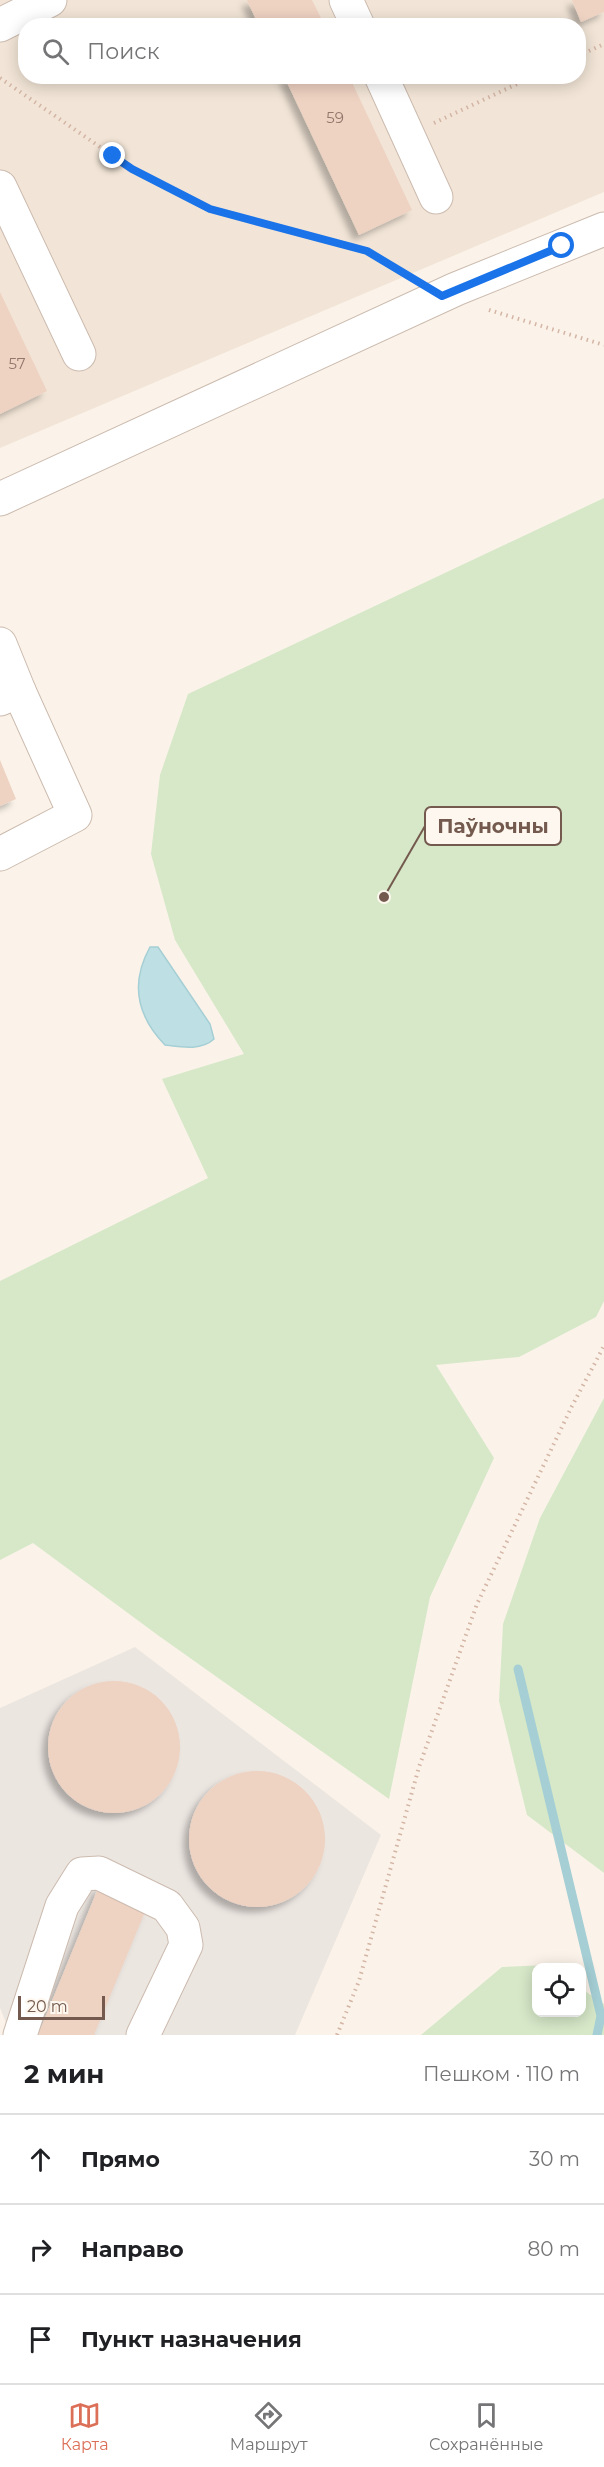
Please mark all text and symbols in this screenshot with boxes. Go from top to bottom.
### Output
search box [18,18,586,84]
icon: search [39,35,72,68]
text: Поиск [87,38,159,65]
house number: 59 [326,108,344,127]
route end [99,142,125,168]
route start [548,232,574,258]
house number: 57 [8,354,26,373]
callout: Паўночны [425,807,561,845]
text: Паўночны [437,814,549,838]
map controls [532,1963,586,2017]
button: locate [532,1963,586,2017]
scale bar [18,1993,105,2020]
text: 20 m [27,1997,68,2016]
text: 2 мин [24,2058,104,2090]
text: Пешком · 110 m [423,2062,580,2086]
icon: ahead [24,2143,57,2176]
text: Прямо [81,2146,160,2173]
text: 30 m [529,2147,580,2171]
icon: right [24,2233,57,2266]
text: Направо [81,2236,184,2263]
text: 80 m [528,2237,580,2261]
icon: arrive [24,2323,57,2356]
text: Пункт назначения [81,2326,302,2353]
tab: Карта [61,2399,109,2454]
tab: Маршрут [230,2399,308,2454]
tab: Сохранённые [429,2399,543,2454]

